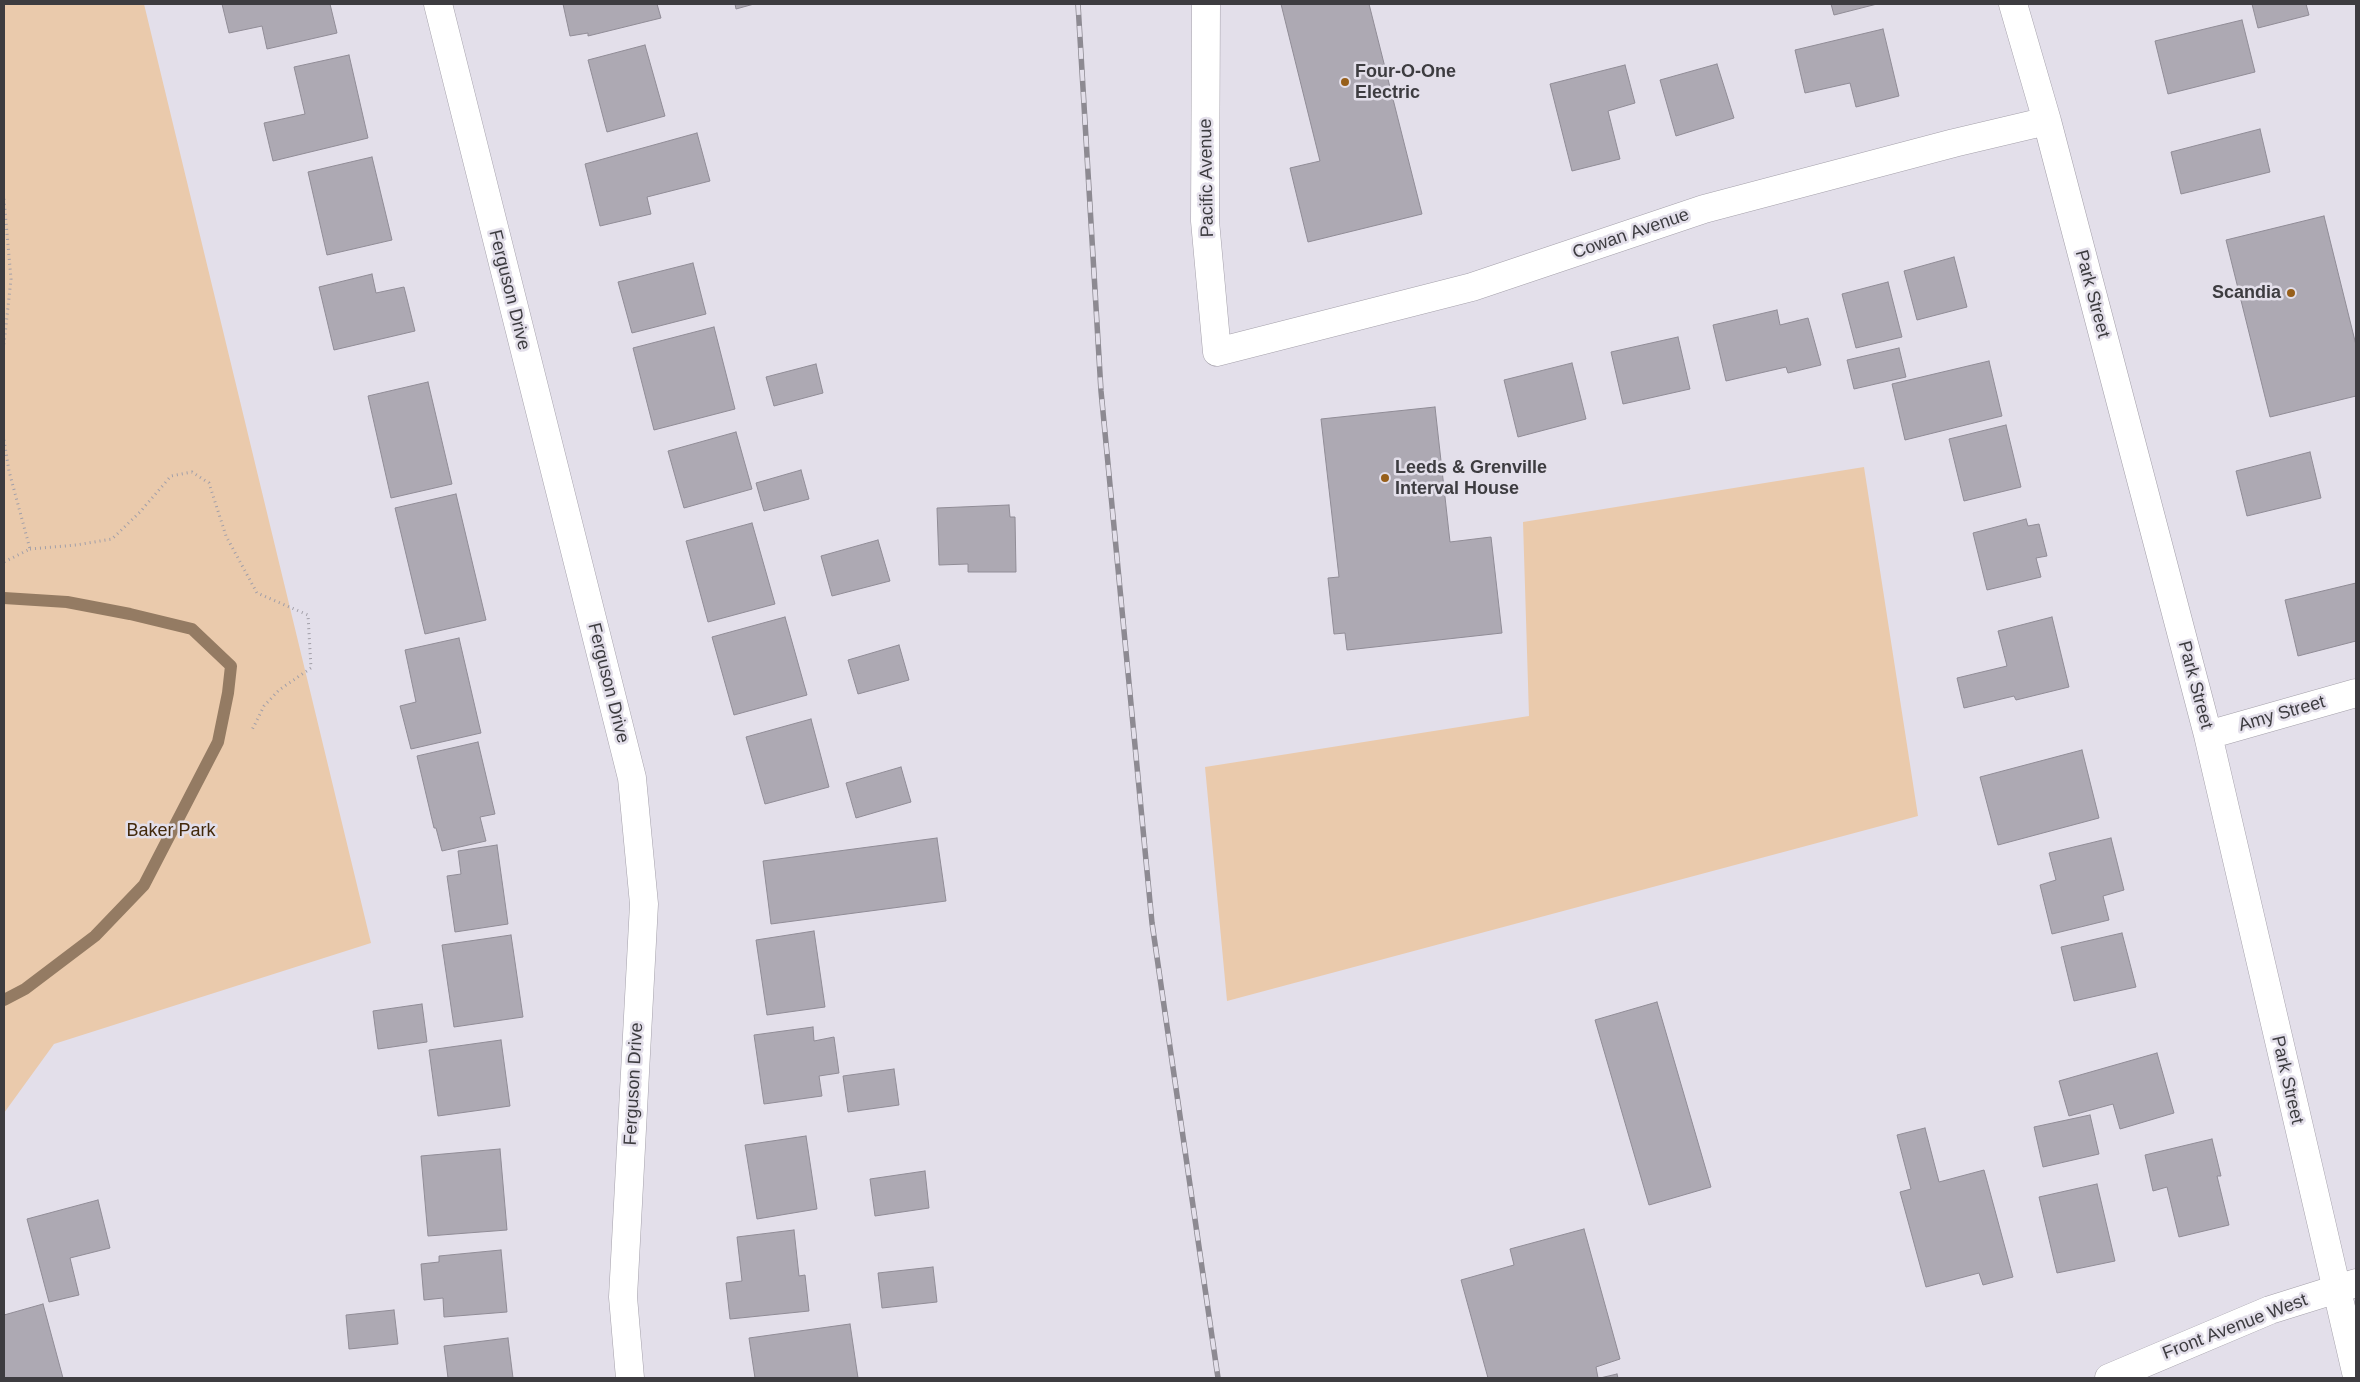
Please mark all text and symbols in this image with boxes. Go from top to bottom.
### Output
place label: Four-O-One Electric [1355,61,1456,104]
marker: Four-O-One Electric [1339,76,1351,88]
street label: Pacific Avenue [1195,118,1219,238]
street label: Cowan Avenue [1570,204,1692,264]
street label: Ferguson Drive [484,228,534,352]
street label: Park Street [2070,248,2114,340]
place label: Scandia [2212,282,2281,304]
marker: Scandia [2285,287,2297,299]
place label: Leeds & Grenville Interval House [1395,457,1547,499]
marker: Leeds & Grenville Interval House [1379,472,1391,484]
street label: Ferguson Drive [583,621,633,745]
street label: Park Street [2173,639,2217,731]
street label: Amy Street [2236,691,2328,737]
park label: Baker Park [126,820,216,842]
street label: Ferguson Drive [620,1022,648,1146]
street label: Park Street [2266,1034,2308,1126]
street label: Front Avenue West [2160,1289,2310,1365]

